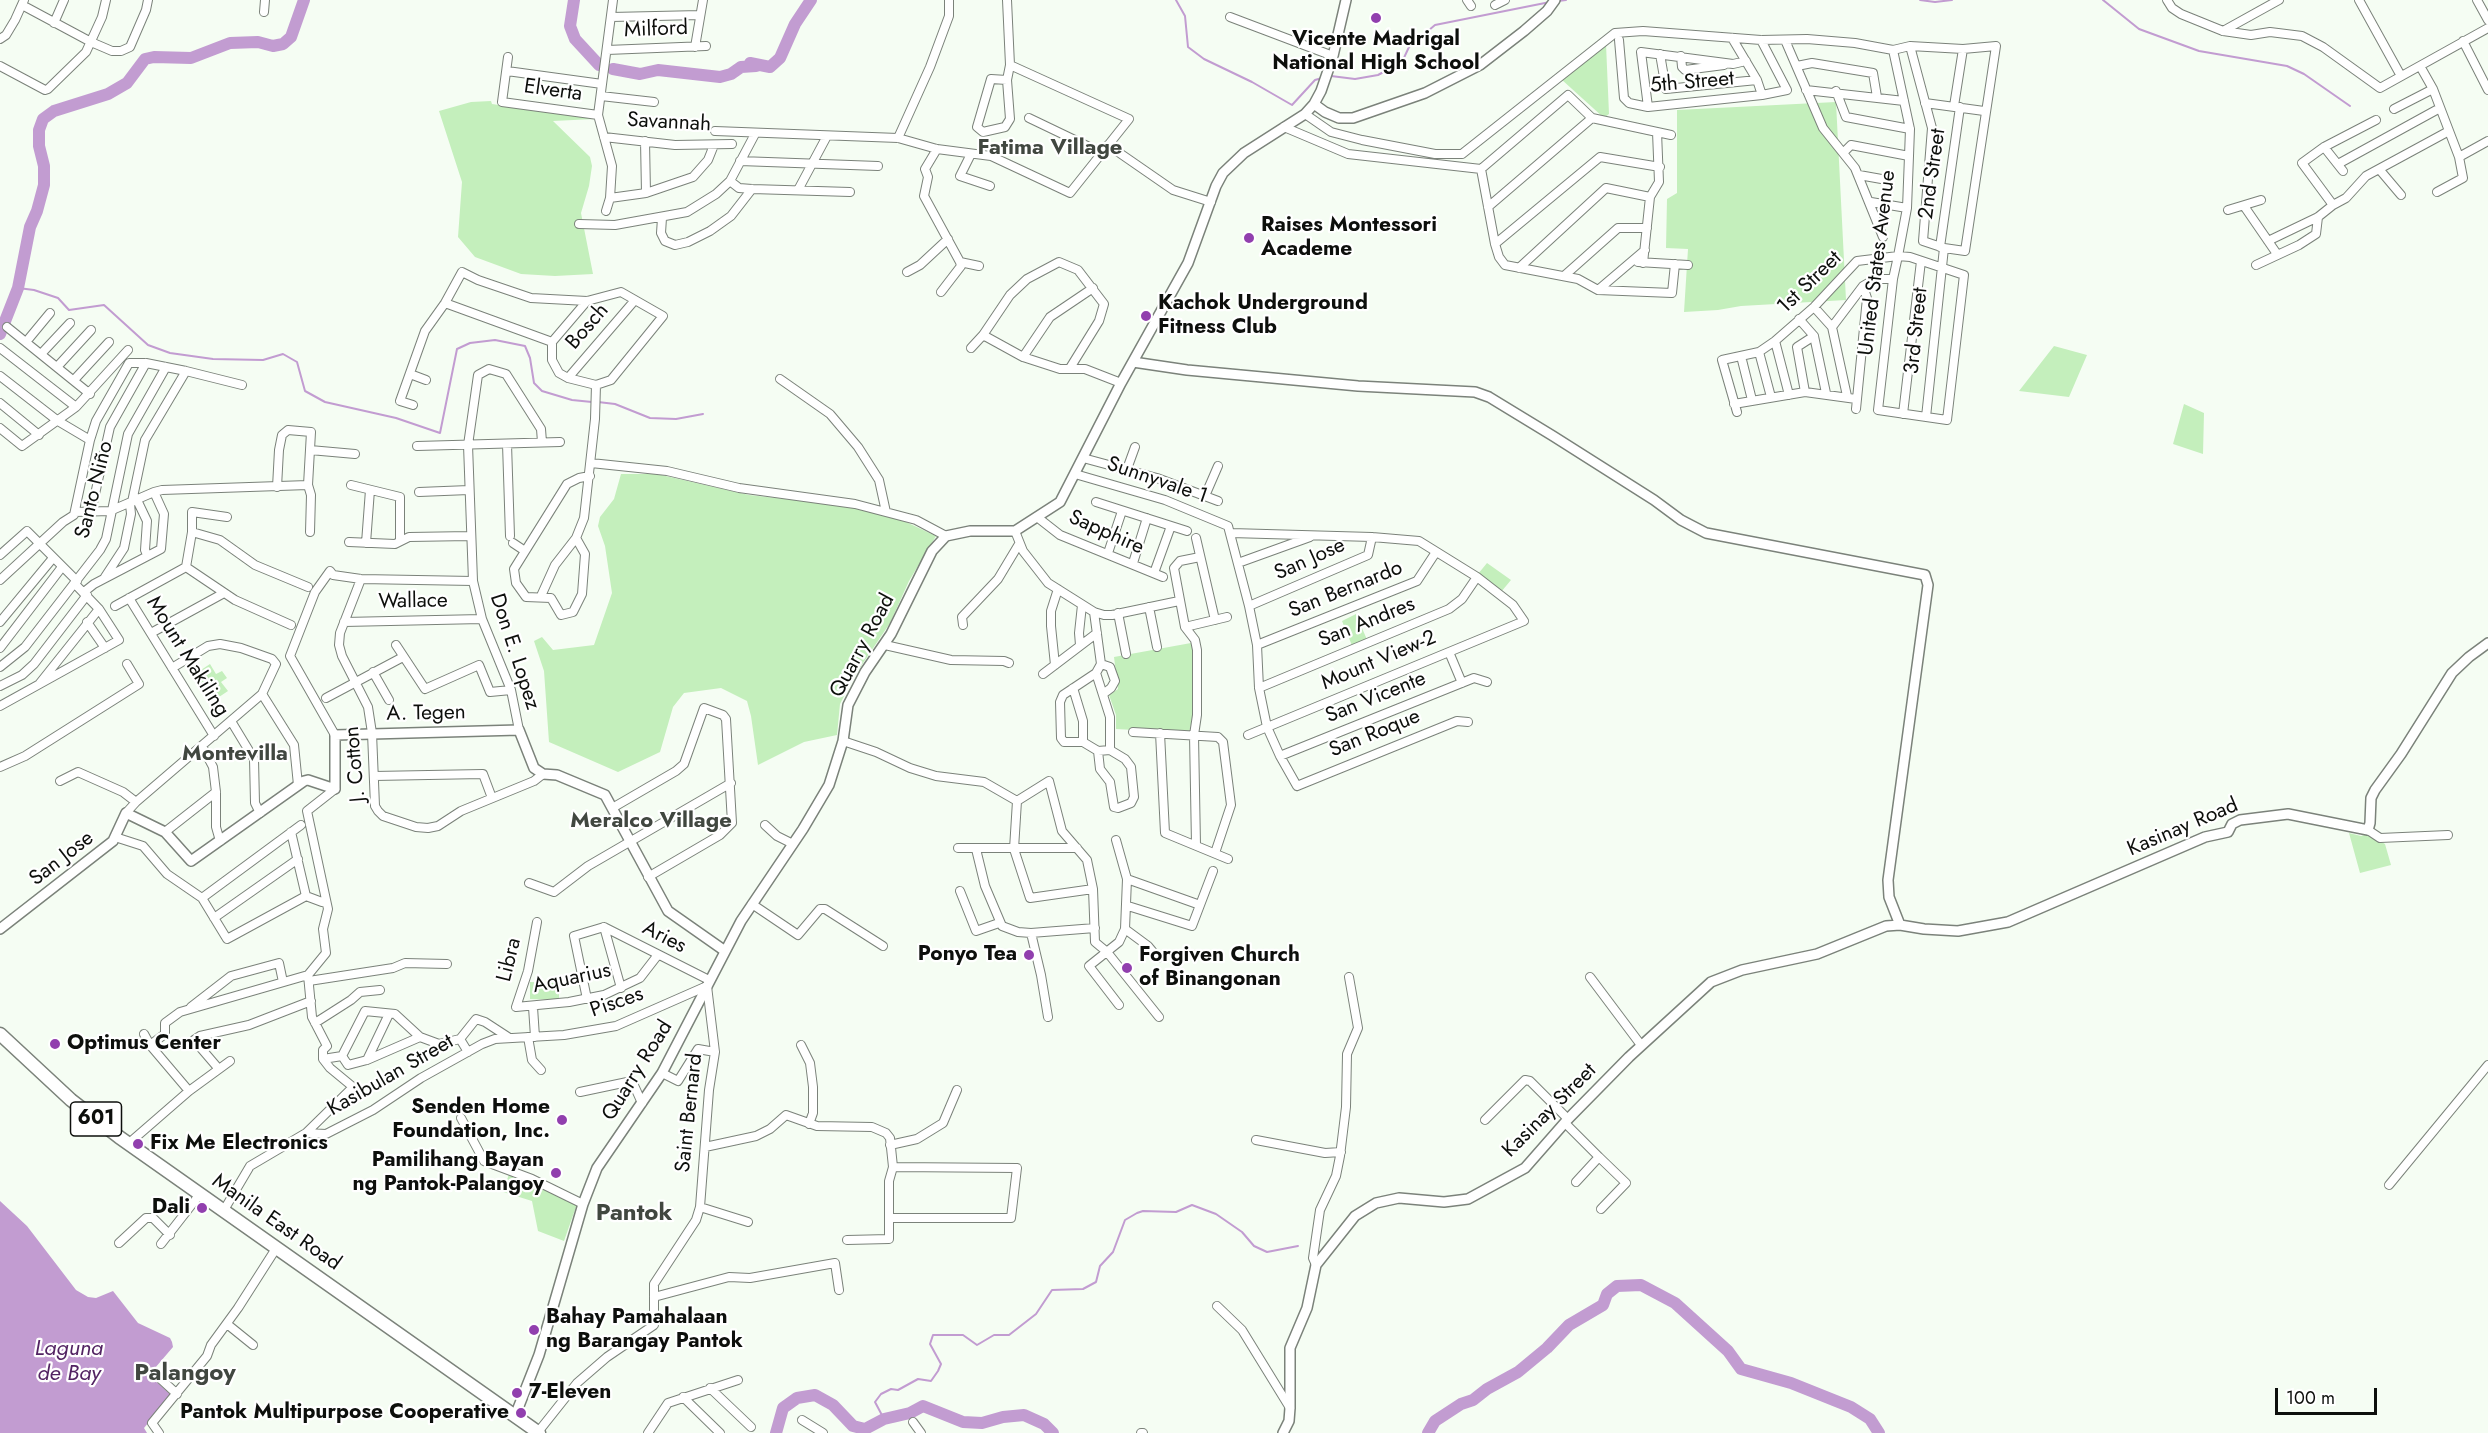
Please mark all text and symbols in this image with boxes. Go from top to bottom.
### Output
marker: Vicente Madrigal National High School [1369,11,1383,25]
street label: Milford [624,16,688,44]
place label: Vicente Madrigal National High School [1272,27,1480,77]
street label: 5th Street [1649,67,1735,99]
street label: Elverta [522,74,584,108]
street label: Savannah [626,108,712,138]
street label: 2nd Street [1914,127,1952,221]
district label: Fatima Village [978,136,1122,162]
street label: United States Avenue [1854,169,1902,357]
place label: Raises Montessori Academe [1261,213,1437,263]
marker: Raises Montessori Academe [1242,231,1256,245]
street label: 1st Street [1773,246,1847,320]
street label: 3rd Street [1900,286,1934,376]
place label: Kachok Underground Fitness Club [1158,291,1368,341]
street label: Bosch [561,299,615,355]
marker: Kachok Underground Fitness Club [1139,309,1153,323]
street label: Santo Niño [71,439,119,541]
street label: Sunnyvale 1 [1103,452,1211,510]
street label: Sapphire [1064,505,1148,561]
street label: San Jose [1271,533,1349,587]
street label: San Bernardo [1285,556,1407,624]
street label: Wallace [378,589,448,615]
street label: Quarry Road [825,590,901,702]
street label: Don E. Lopez [483,591,545,713]
street label: Mount Makiling [140,592,234,722]
street label: San Andres [1315,592,1419,654]
street label: Mount View-2 [1318,626,1440,696]
street label: San Vicente [1322,666,1430,730]
street label: A. Tegen [386,701,466,727]
street label: San Roque [1326,704,1424,764]
street label: J. Cotton [340,725,372,803]
district label: Montevilla [182,742,288,768]
street label: Kasinay Road [2124,793,2242,863]
district label: Meralco Village [570,809,732,835]
street label: San Jose [25,826,99,892]
street label: Aries [638,916,690,960]
street label: Libra [492,936,528,984]
place label: Ponyo Tea [918,942,1017,968]
place label: Forgiven Church of Binangonan [1139,943,1300,993]
marker: Ponyo Tea [1022,948,1036,962]
street label: Aquarius [531,958,613,1000]
marker: Forgiven Church of Binangonan [1120,961,1134,975]
street label: Pisces [587,982,647,1024]
street label: Quarry Road [597,1016,679,1126]
street label: Kasibulan Street [324,1030,458,1122]
place label: Optimus Center [67,1031,221,1057]
marker: Optimus Center [48,1037,62,1051]
street label: Saint Bernard [671,1052,709,1174]
street label: Kasinay Street [1498,1059,1602,1163]
place label: Senden Home Foundation, Inc. [392,1095,550,1145]
road number: 601 [70,1102,122,1136]
marker: Senden Home Foundation, Inc. [555,1113,569,1127]
place label: Fix Me Electronics [150,1131,328,1157]
marker: Fix Me Electronics [131,1137,145,1151]
place label: Pamilihang Bayan ng Pantok-Palangoy [352,1148,544,1198]
marker: Pamilihang Bayan ng Pantok-Palangoy [549,1166,563,1180]
street label: Manila East Road [207,1169,345,1277]
place label: Dali [152,1195,190,1221]
district label: Pantok [596,1200,672,1228]
marker: Dali [195,1201,209,1215]
place label: Bahay Pamahalaan ng Barangay Pantok [546,1305,743,1355]
marker: Bahay Pamahalaan ng Barangay Pantok [527,1323,541,1337]
water label: Laguna de Bay [35,1337,103,1388]
district label: Palangoy [134,1360,236,1388]
scale bar [2278,1376,2380,1414]
place label: 7-Eleven [529,1380,611,1406]
text: 100 m [2286,1385,2335,1411]
marker: 7-Eleven [510,1386,524,1400]
place label: Pantok Multipurpose Cooperative [180,1400,509,1426]
marker: Pantok Multipurpose Cooperative [514,1406,528,1420]

